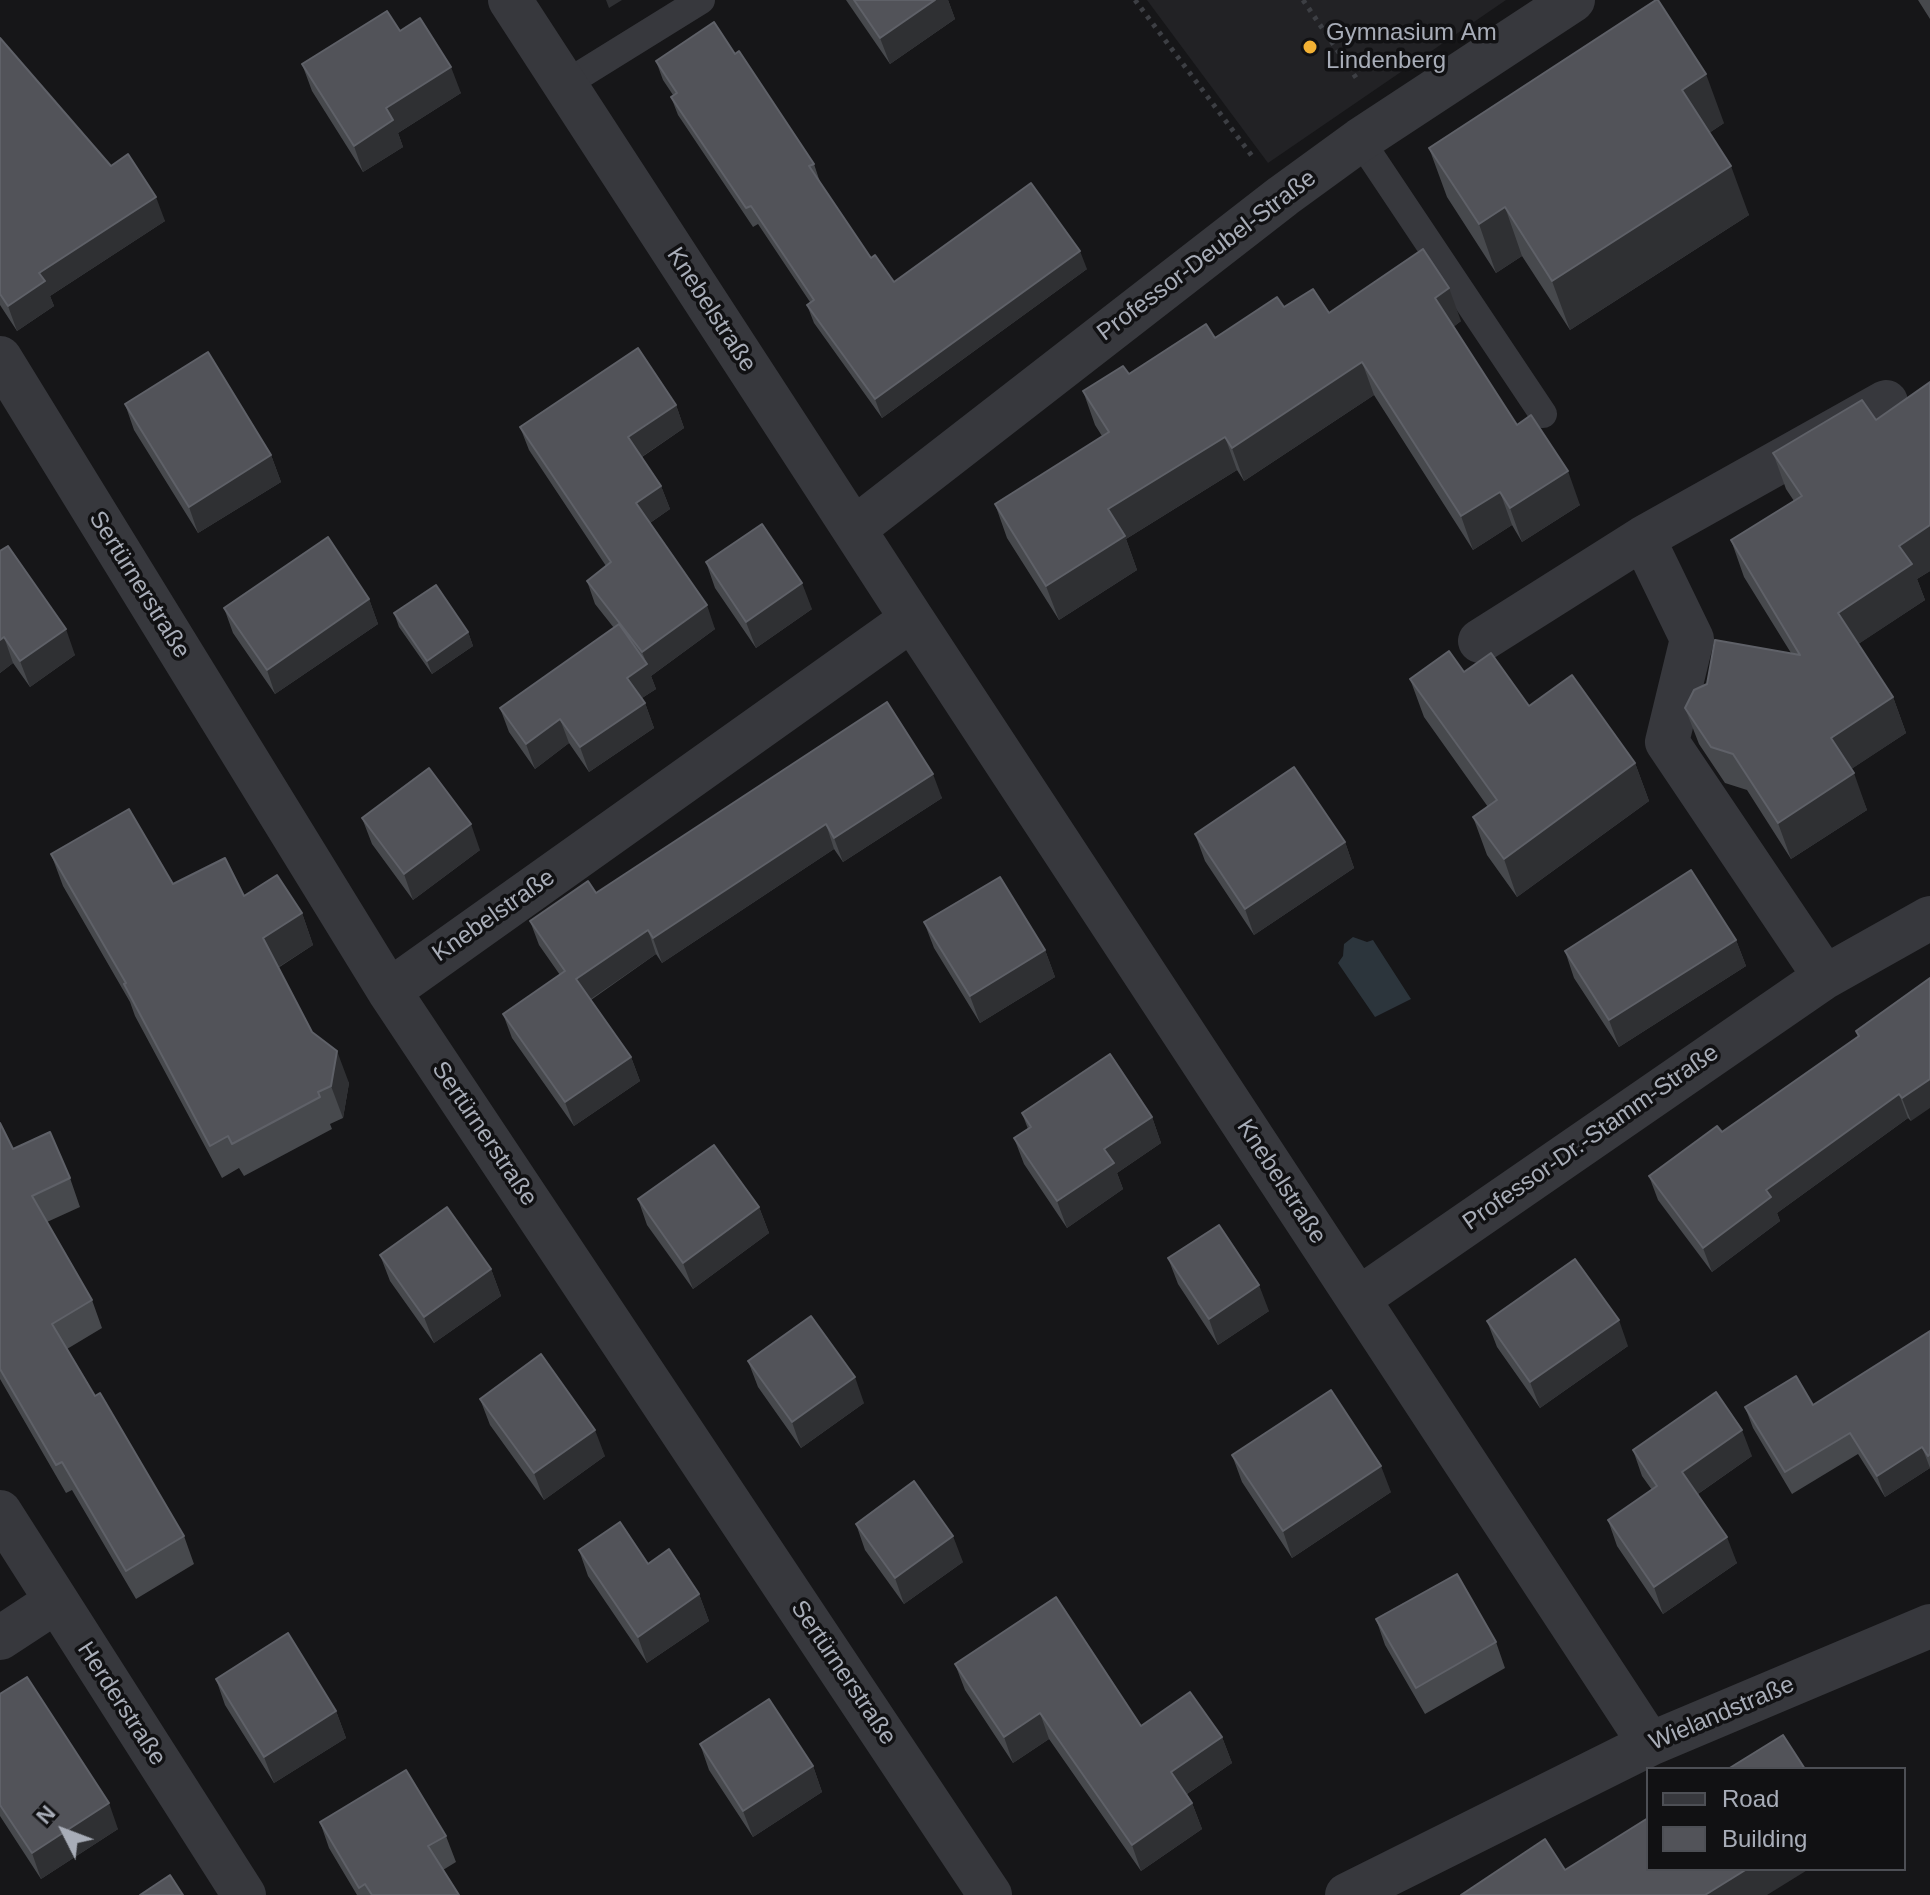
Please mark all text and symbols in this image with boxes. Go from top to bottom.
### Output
place label: Gymnasium Am Lindenberg [1326,19,1497,75]
marker: Gymnasium Am Lindenberg [1301,38,1319,56]
street label: Professor-Deubel-Straße [1092,164,1322,348]
street label: Knebelstraße [660,242,762,378]
street label: Sertürnerstraße [82,506,196,664]
street label: Knebelstraße [427,863,561,969]
street label: Professor-Dr.-Stamm-Straße [1458,1039,1724,1237]
street label: Sertürnerstraße [425,1056,543,1212]
street label: Knebelstraße [1230,1114,1332,1250]
street label: Sertürnerstraße [784,1595,902,1751]
street label: Herderstraße [70,1637,172,1771]
street label: Wielandstraße [1645,1671,1799,1757]
legend [1646,1767,1906,1871]
text: Road [1722,1785,1779,1812]
north arrow [24,1791,104,1871]
text: N [31,1800,60,1829]
text: Building [1722,1825,1807,1852]

